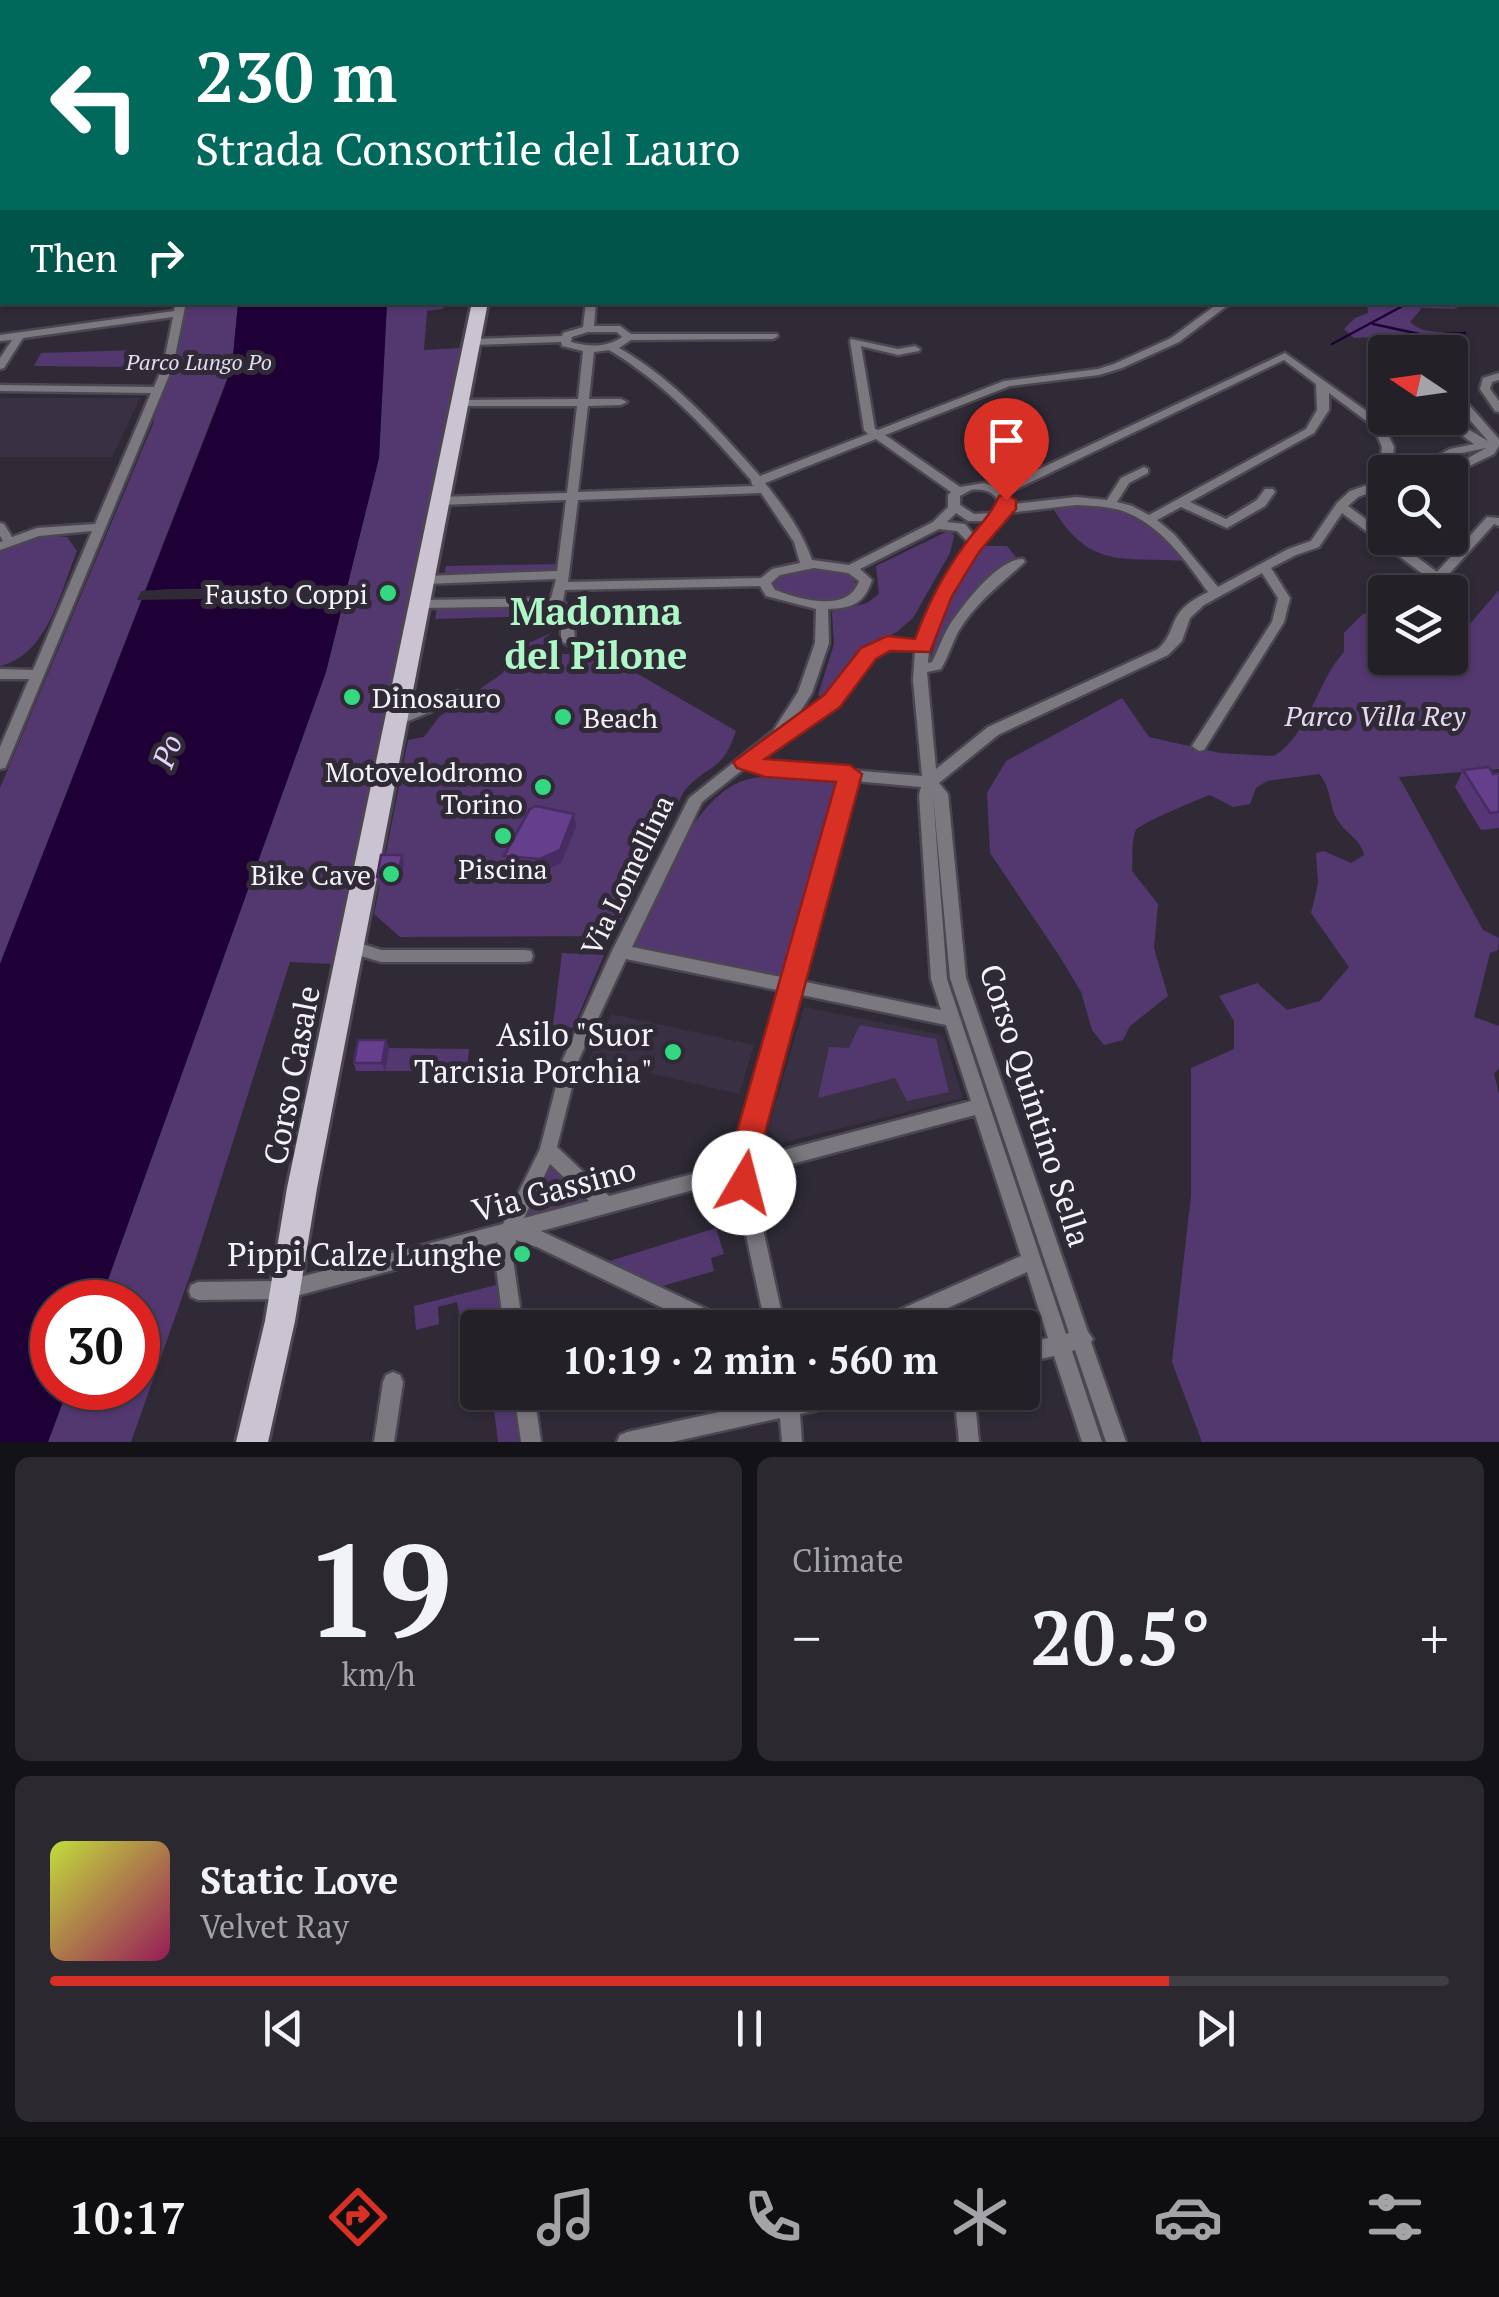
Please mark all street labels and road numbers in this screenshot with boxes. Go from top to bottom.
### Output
street label: Via Lomellina [572,789,682,961]
street label: Corso Quintino Sella [971,958,1101,1252]
street label: Corso Casale [253,982,329,1168]
street label: Via Gassino [468,1147,640,1231]

